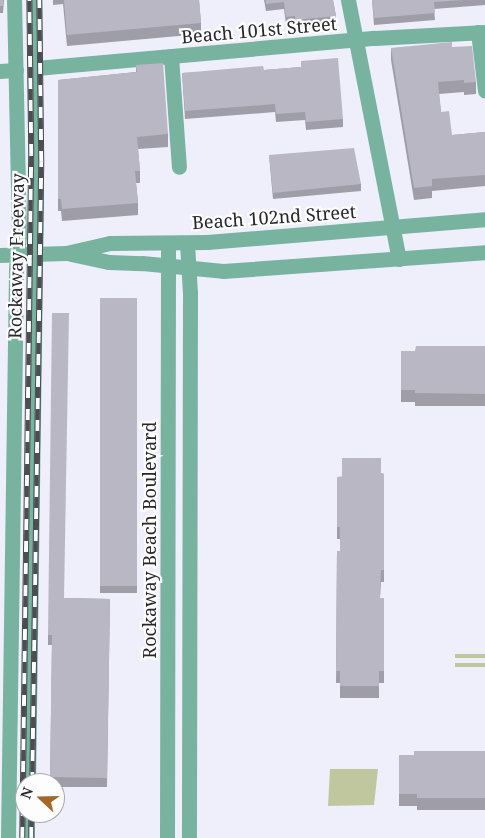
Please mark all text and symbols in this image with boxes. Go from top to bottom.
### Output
street label: Beach 101st Street [180,12,338,48]
street label: Rockaway Freeway [4,173,28,339]
street label: Beach 102nd Street [191,200,357,234]
street label: Rockaway Beach Boulevard [138,421,160,659]
north arrow [15,773,65,823]
text: N [16,784,37,801]

